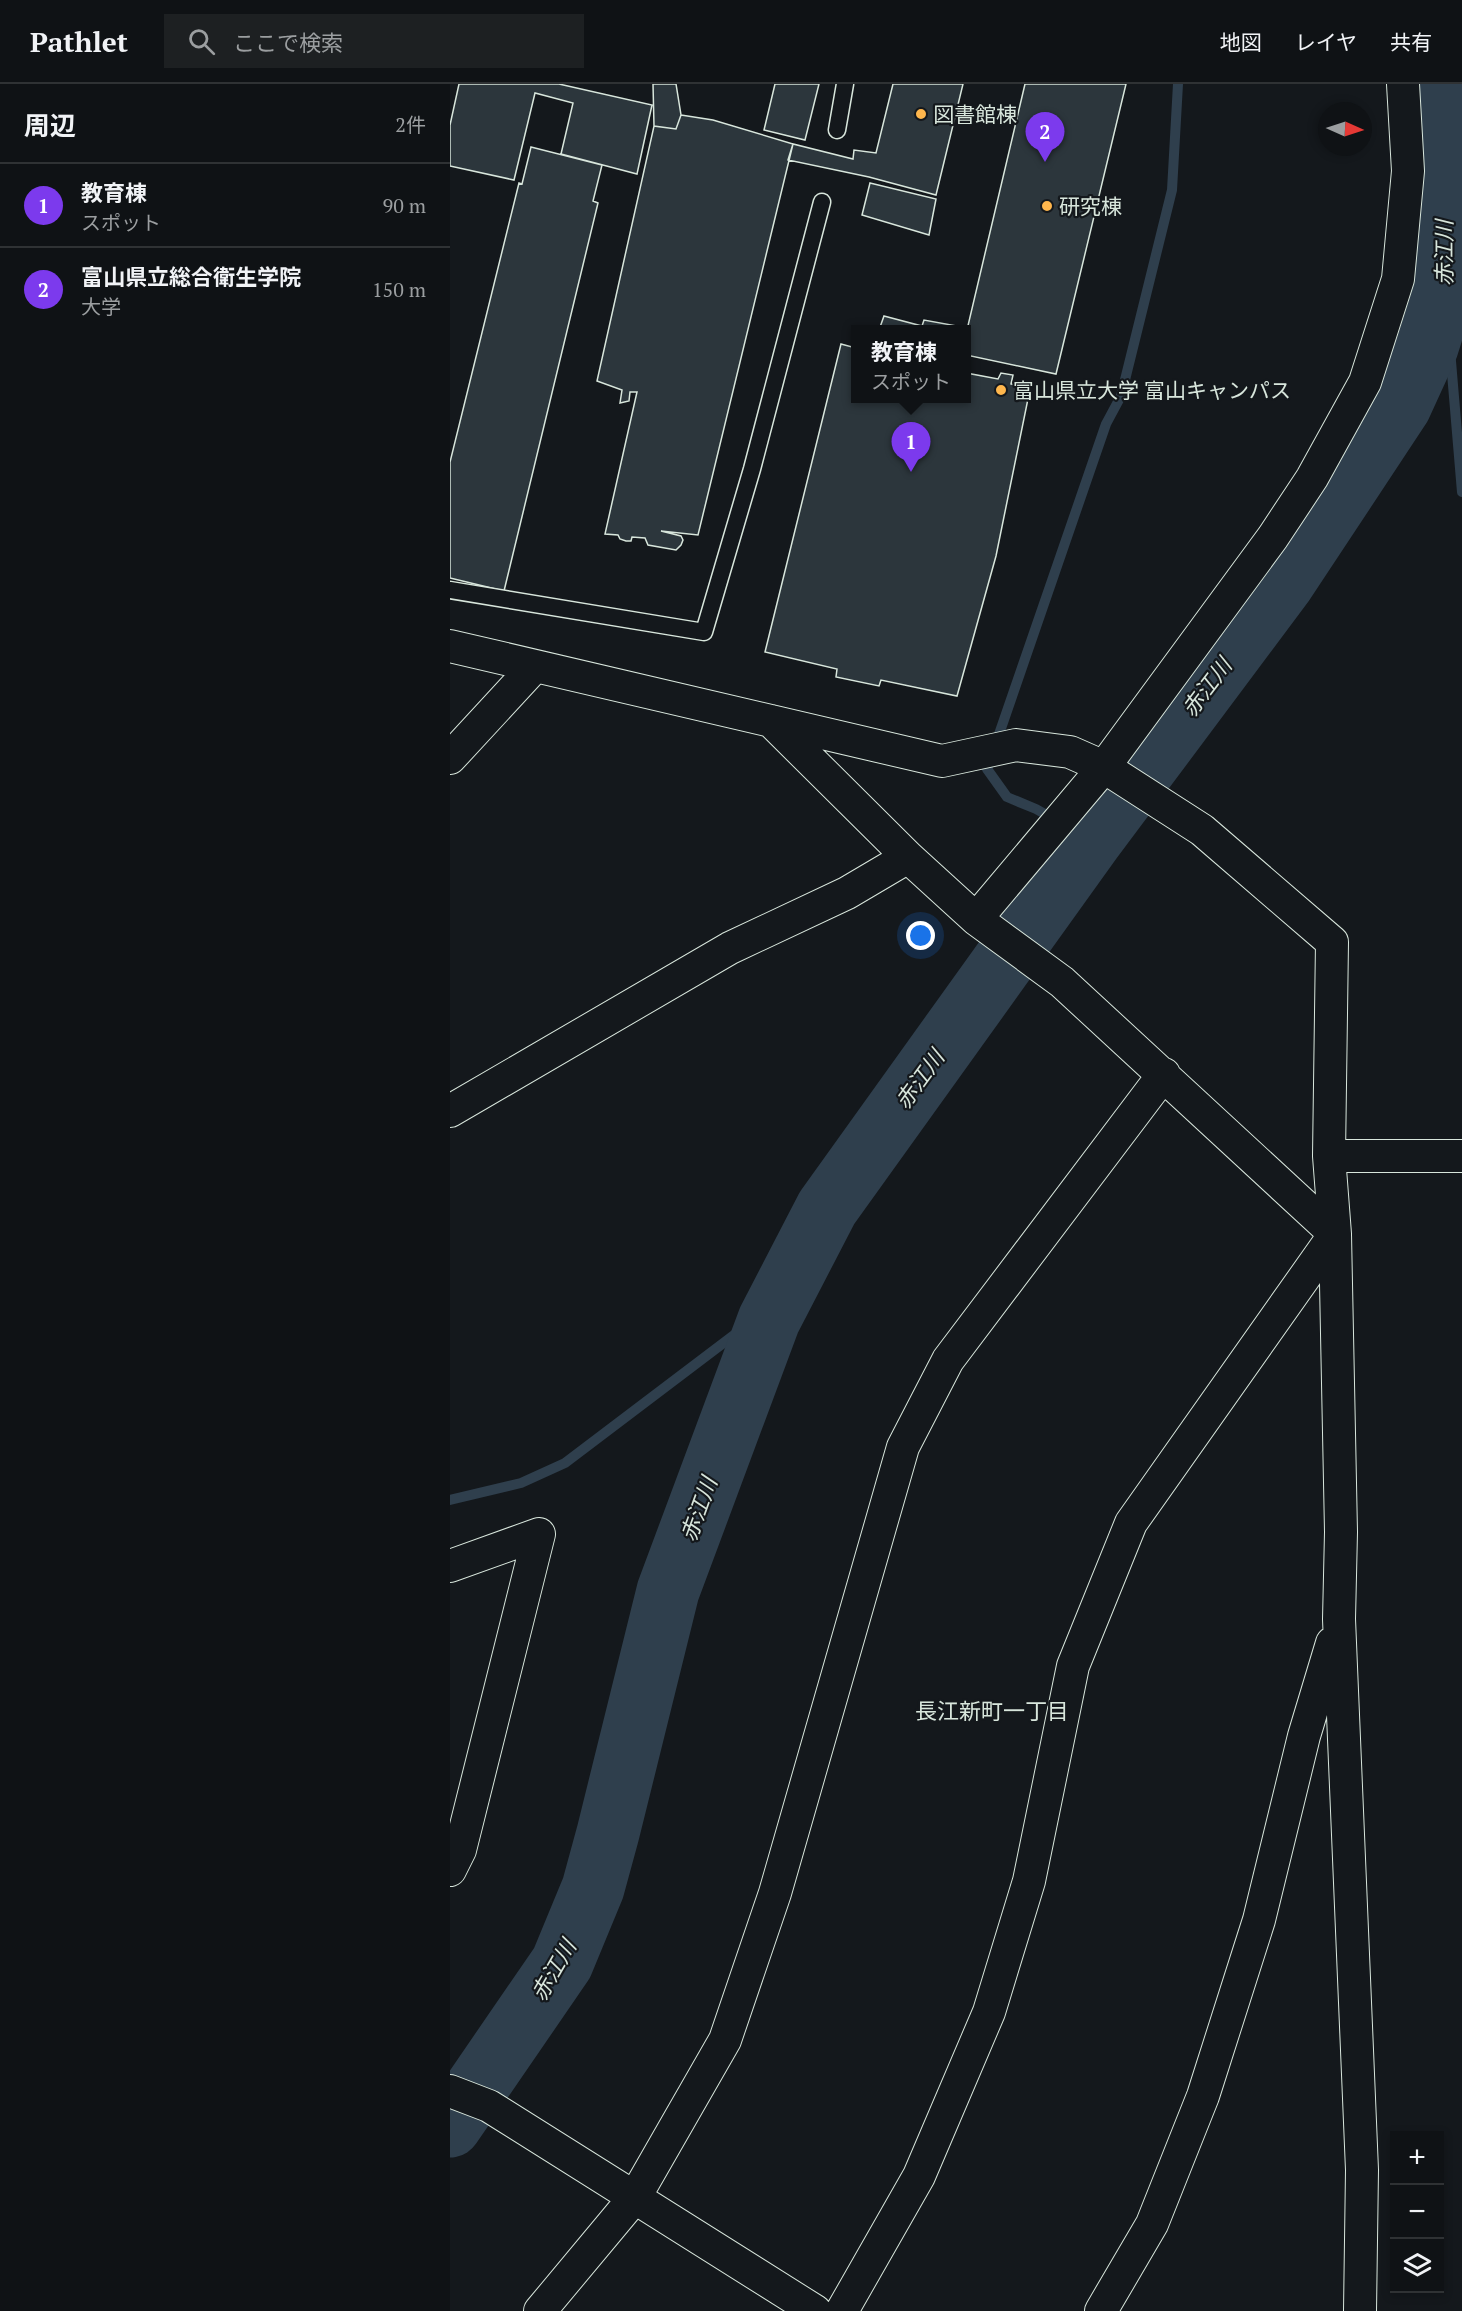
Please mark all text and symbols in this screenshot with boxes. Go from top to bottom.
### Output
search box [164,14,584,68]
text: Pathlet [30,23,128,60]
icon: search [185,25,218,58]
text: ここで検索 [233,28,343,57]
text: 地図 [1220,28,1262,56]
text: レイヤ [1295,28,1357,56]
text: 共有 [1390,28,1432,56]
place label: 図書館棟 [933,100,1017,128]
north arrow [1318,102,1372,156]
marker: 図書館棟 [914,107,928,121]
text: 周辺 [24,108,76,142]
text: 2件 [395,111,426,138]
pin: 2 [1026,112,1064,162]
text: 教育棟 [81,178,147,207]
text: 1 [38,192,49,219]
text: 90 m [383,192,426,219]
place label: 研究棟 [1059,192,1122,220]
marker: 研究棟 [1040,199,1054,213]
text: スポット [81,209,161,236]
water label: 赤江川 [1429,218,1458,286]
text: 富山県立総合衛生学院 [81,262,301,291]
text: 2 [38,276,49,303]
text: 150 m [372,276,426,303]
text: 大学 [81,293,121,320]
popup [851,325,971,403]
text: 教育棟 [871,337,937,366]
text: スポット [871,368,951,395]
place label: 富山県立大学 富山キャンパス [1013,376,1291,404]
marker: 富山県立大学 富山キャンパス [994,383,1008,397]
pin: 1 [892,422,930,472]
water label: 赤江川 [1175,650,1239,722]
your location [906,921,935,950]
water label: 赤江川 [888,1042,951,1114]
water label: 赤江川 [673,1471,724,1545]
district label: 長江新町一丁目 [915,1696,1069,1725]
water label: 赤江川 [524,1932,583,2006]
map controls [1390,2131,1444,2293]
button: + [1390,2131,1444,2185]
button: − [1390,2185,1444,2239]
button: layers [1390,2239,1444,2293]

